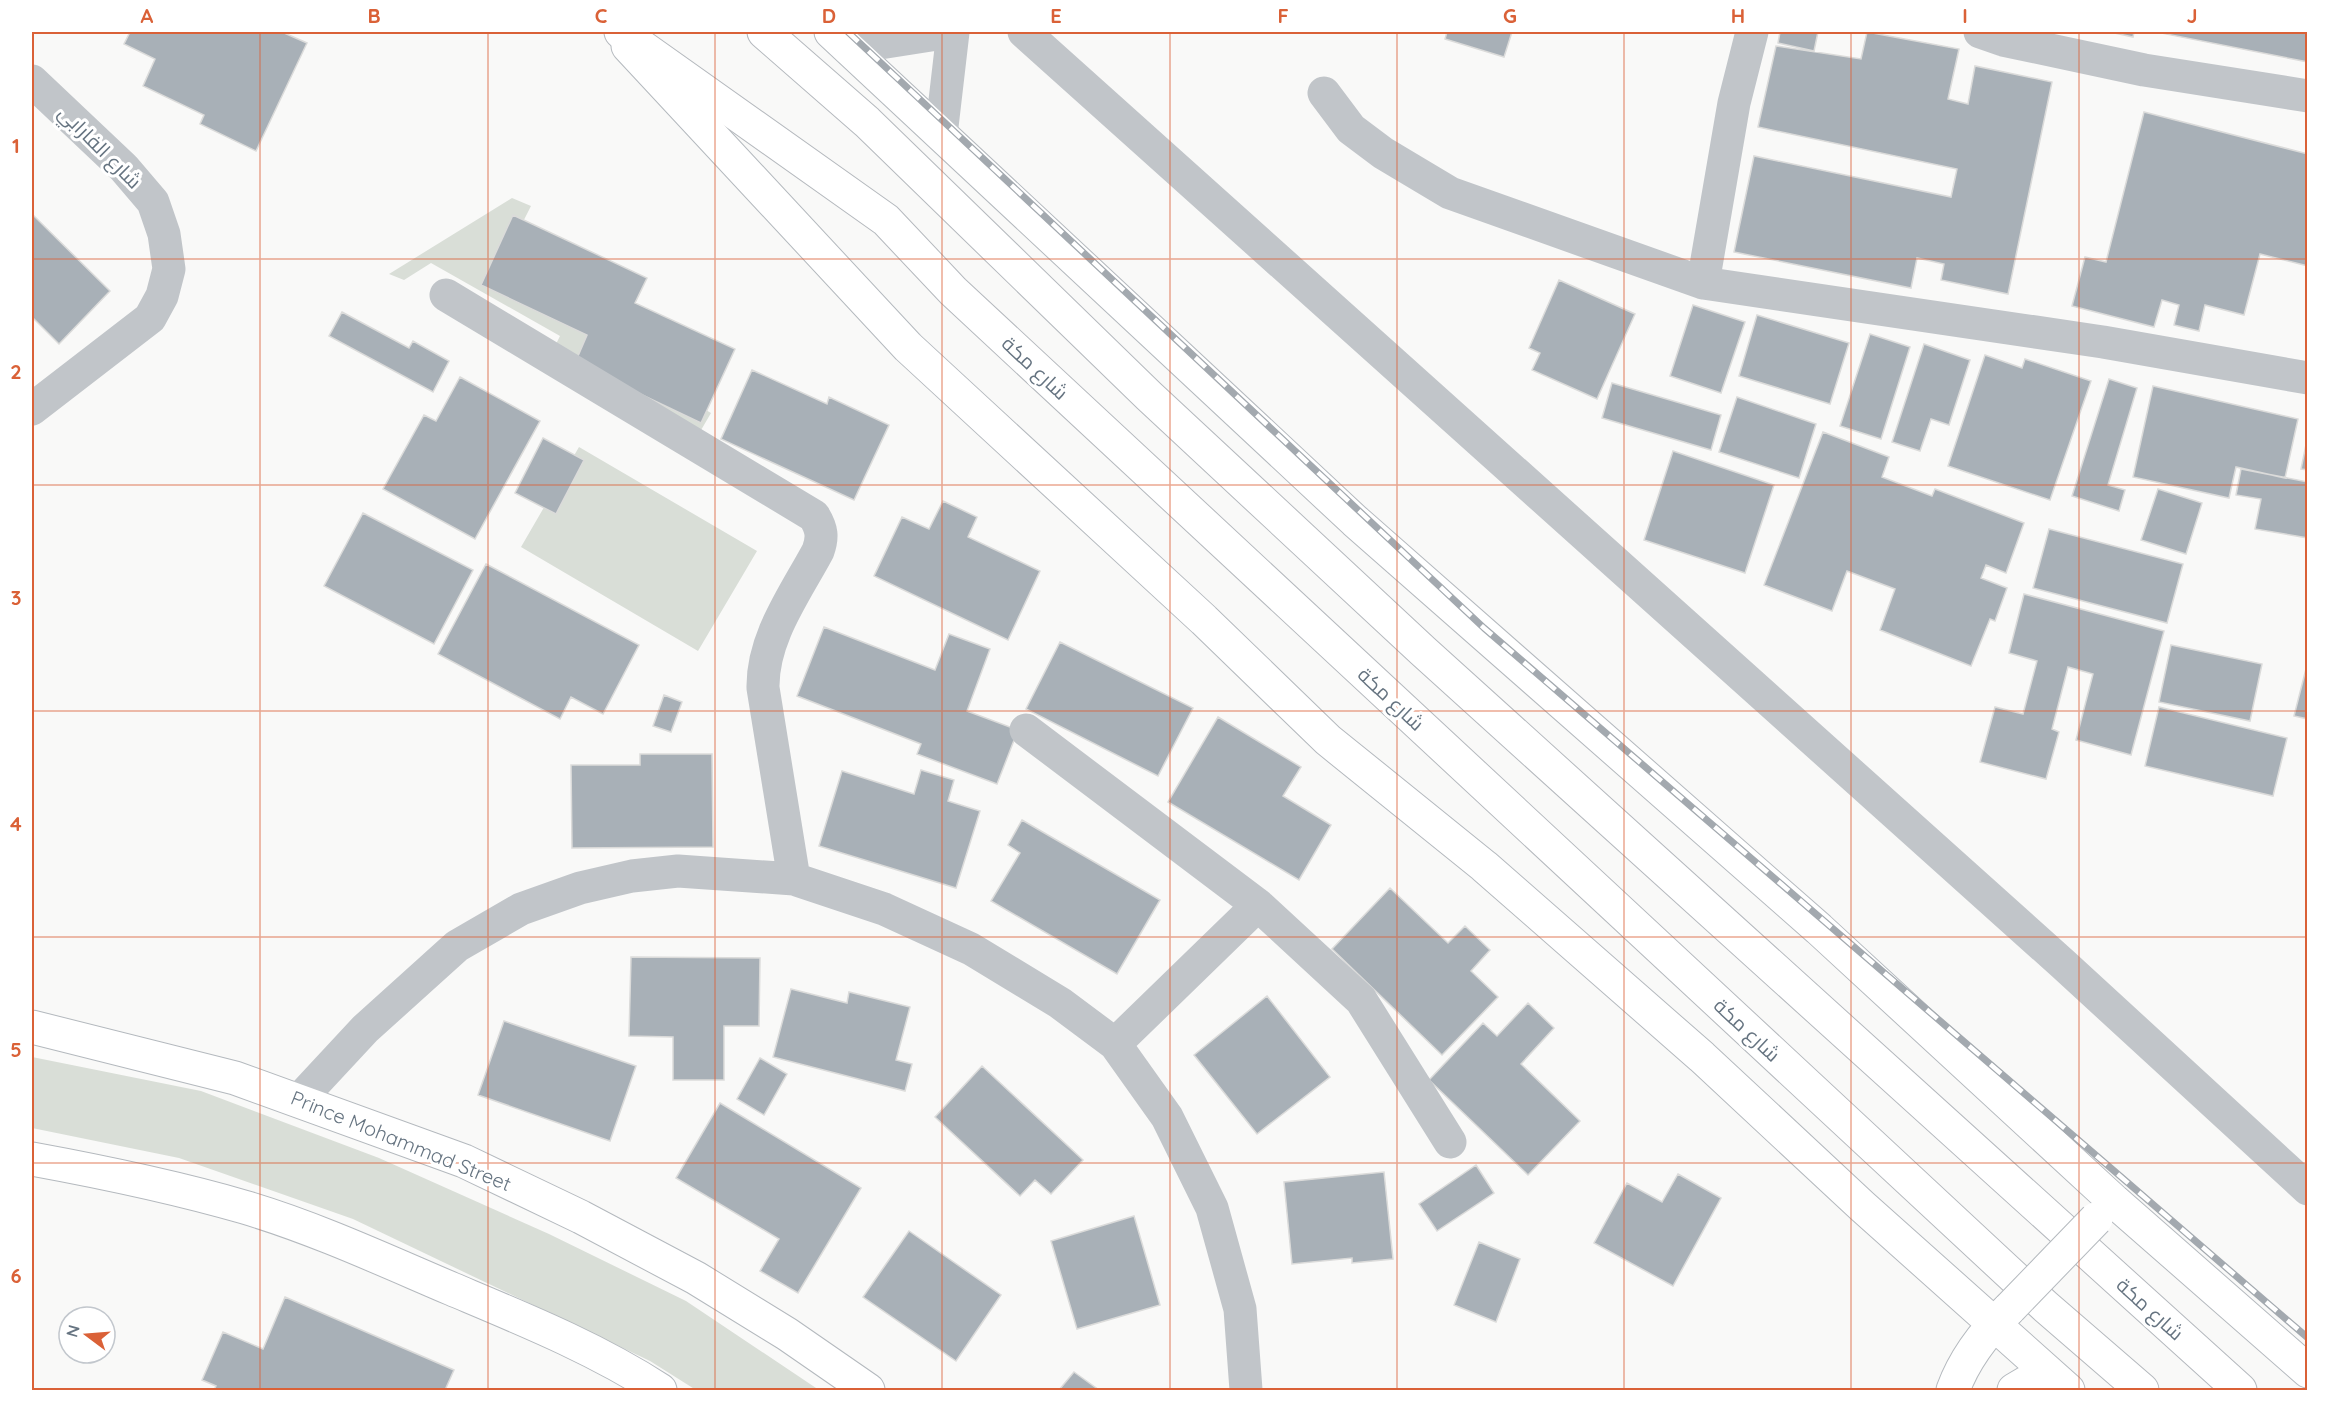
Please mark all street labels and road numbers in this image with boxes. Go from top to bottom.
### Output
street label: شارع الفارابي [51,100,147,196]
street label: شارع مكة [996,331,1074,406]
street label: شارع مكة [1352,662,1430,737]
street label: شارع مكة [1708,993,1786,1068]
street label: Prince Mohammad Street [287,1085,515,1196]
street label: شارع مكة [2110,1272,2189,1347]

